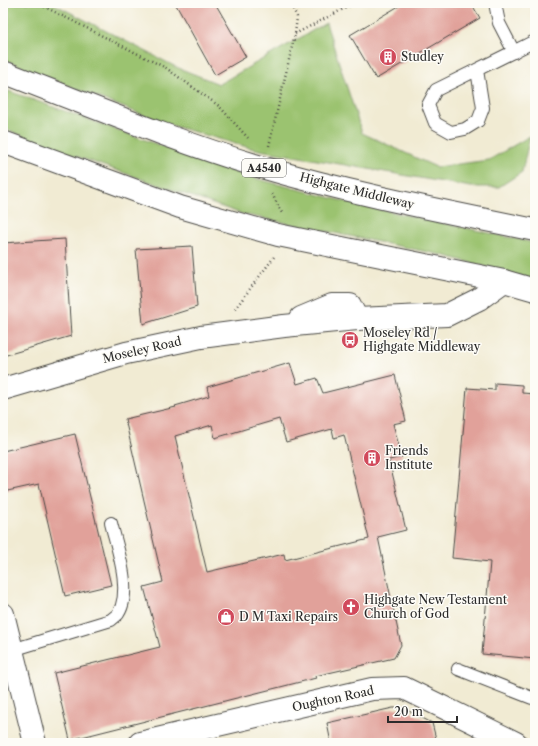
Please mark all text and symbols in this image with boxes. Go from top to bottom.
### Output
building icon: Studley [378,47,398,67]
place label: Studley [401,49,444,64]
road number: A4540 [242,159,286,177]
street label: Highgate Middleway [298,169,416,212]
place label: Moseley Rd / Highgate Middleway [363,325,481,354]
bus stop icon: Moseley Rd / Highgate Middleway [340,330,360,350]
street label: Moseley Road [101,333,183,366]
place label: Friends Institute [385,443,433,472]
building icon: Friends Institute [362,448,382,468]
place label: Highgate New Testament Church of God [364,592,508,621]
church icon: Highgate New Testament Church of God [341,597,361,617]
shop icon: D M Taxi Repairs [216,607,236,627]
place label: D M Taxi Repairs [239,609,338,624]
street label: Oughton Road [291,682,376,714]
scale bar [388,698,457,724]
text: 20 m [394,704,423,719]

